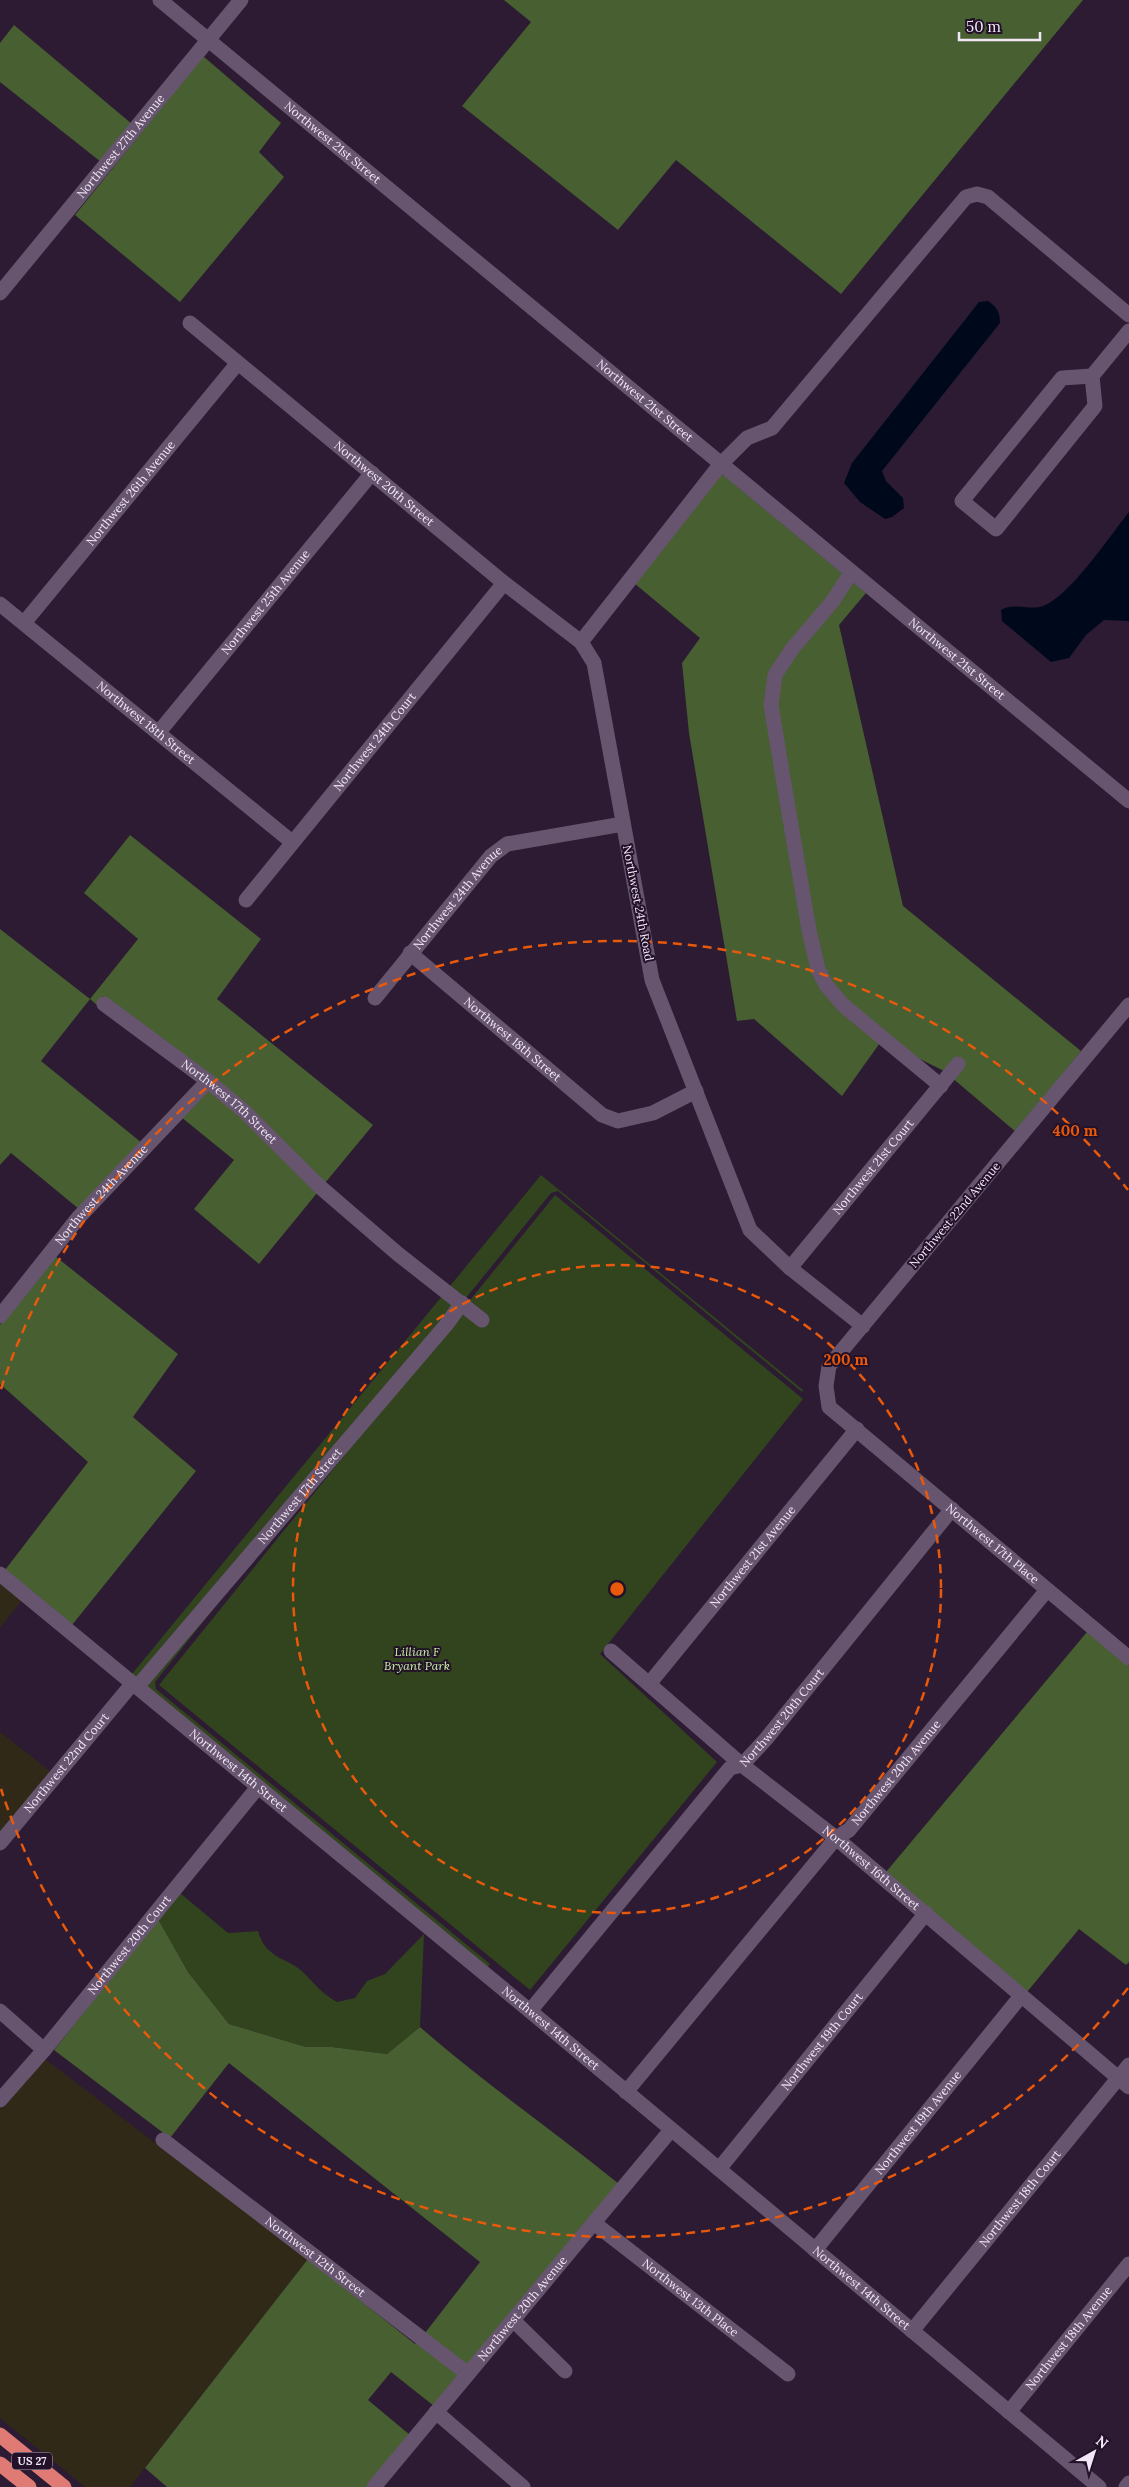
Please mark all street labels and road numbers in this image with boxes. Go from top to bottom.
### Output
street label: Northwest 27th Avenue [73,90,168,201]
street label: Northwest 21st Street [282,98,385,187]
street label: Northwest 21st Street [594,356,697,445]
street label: Northwest 26th Avenue [83,437,178,549]
street label: Northwest 20th Street [331,438,438,529]
street label: Northwest 25th Avenue [218,546,313,657]
street label: Northwest 21st Street [906,614,1009,703]
street label: Northwest 18th Street [94,678,199,767]
street label: Northwest 24th Court [330,689,419,794]
street label: Northwest 24th Avenue [410,842,505,952]
street label: Northwest 24th Road [620,844,657,962]
street label: Northwest 18th Street [461,994,565,1085]
street label: Northwest 17th Street [179,1056,281,1147]
street label: Northwest 21st Court [829,1116,917,1217]
street label: Northwest 24th Avenue [51,1141,151,1248]
street label: Northwest 22nd Avenue [906,1158,1004,1271]
street label: Northwest 17th Street [254,1444,345,1547]
street label: Northwest 17th Place [943,1500,1043,1587]
street label: Northwest 21st Avenue [706,1502,799,1611]
street label: Northwest 20th Court [736,1665,827,1770]
street label: Northwest 22nd Court [20,1709,112,1816]
street label: Northwest 20th Avenue [848,1716,944,1828]
street label: Northwest 14th Street [187,1725,291,1815]
street label: Northwest 16th Street [820,1822,924,1913]
street label: Northwest 20th Court [84,1892,174,1997]
street label: Northwest 14th Street [499,1983,603,2073]
street label: Northwest 19th Court [778,1989,866,2093]
street label: Northwest 19th Avenue [871,2067,965,2177]
street label: Northwest 18th Court [976,2146,1064,2250]
street label: Northwest 12th Street [263,2213,369,2300]
street label: Northwest 14th Street [810,2243,914,2333]
street label: Northwest 20th Avenue [474,2252,570,2364]
street label: Northwest 13th Place [639,2255,742,2340]
street label: Northwest 18th Avenue [1022,2283,1115,2393]
road number: US 27 [12,2452,52,2470]

